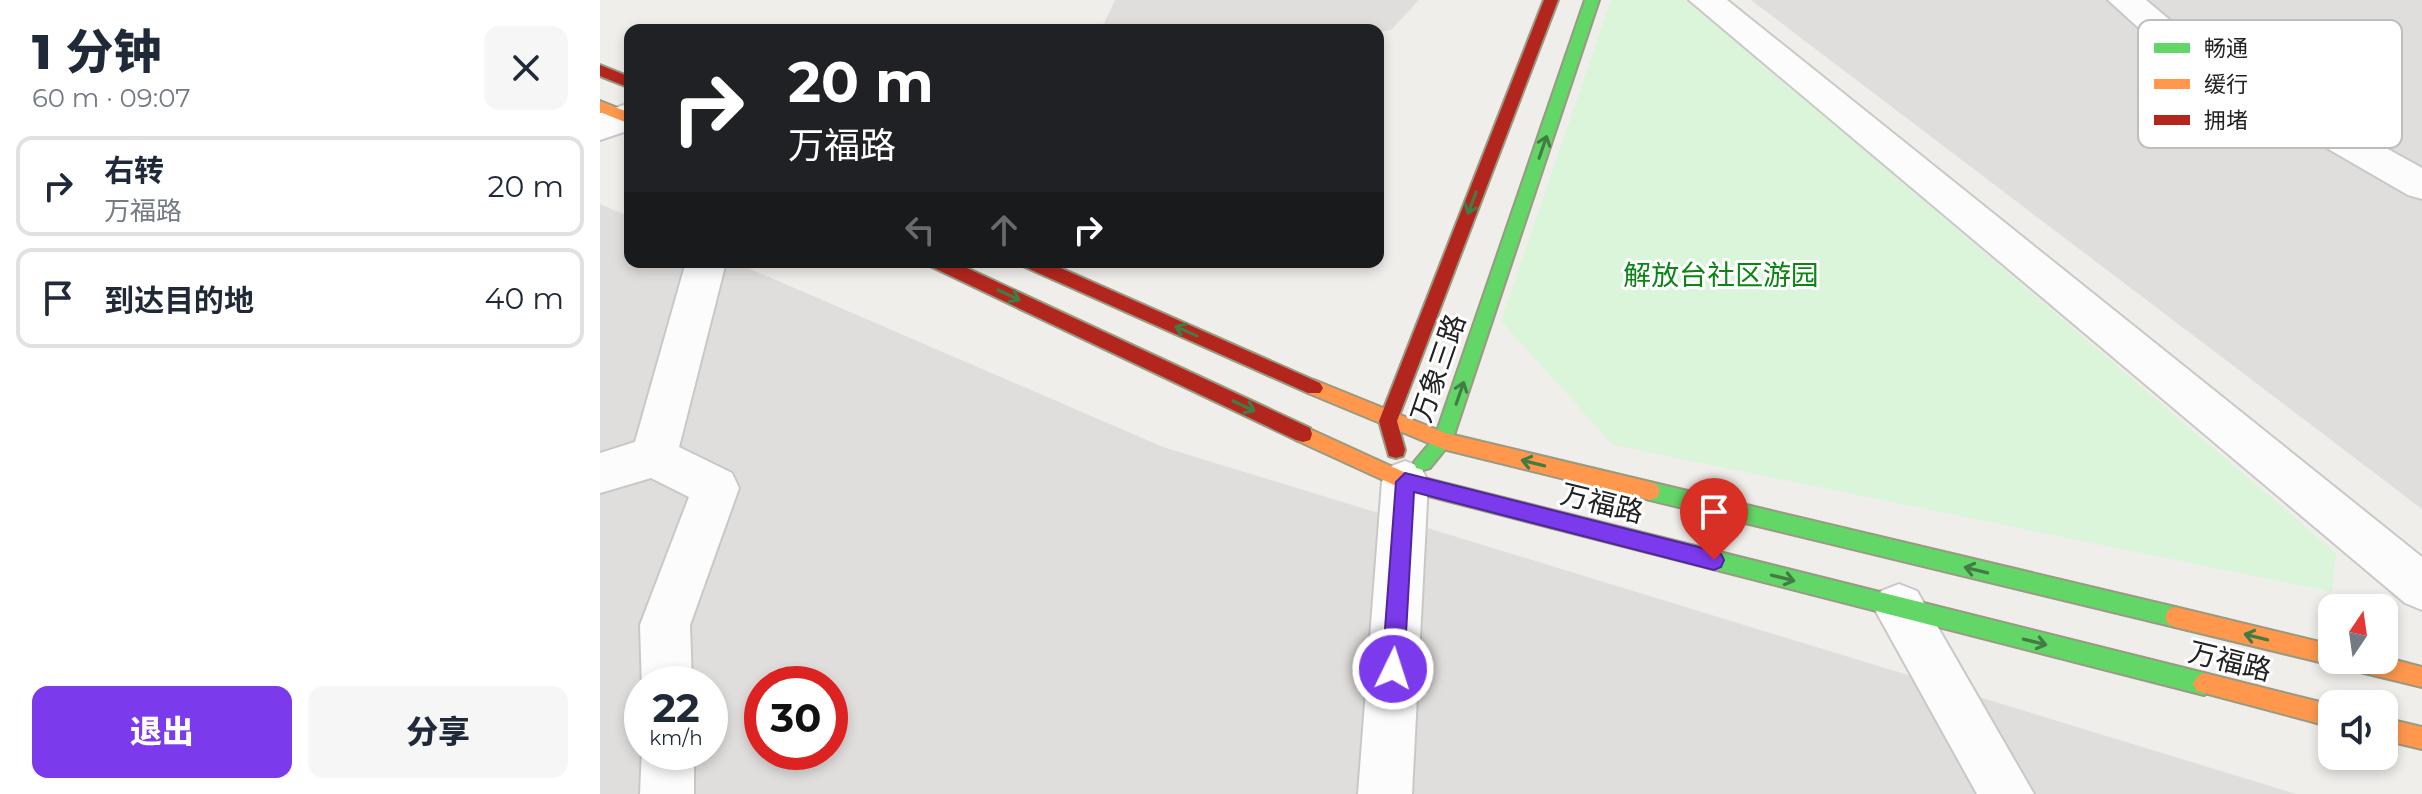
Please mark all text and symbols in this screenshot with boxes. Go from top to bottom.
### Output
legend [2138,20,2402,148]
text: 1 分钟 [32,23,161,81]
button: close [484,26,568,110]
text: 畅通 [2204,35,2248,62]
text: 20 m [788,48,934,116]
icon: right [656,56,760,160]
text: 缓行 [2204,71,2248,98]
text: 60 m · 09:07 [32,82,191,114]
text: 拥堵 [2204,107,2248,134]
text: 万福路 [788,123,896,167]
one-way arrow [1536,135,1551,160]
text: 右转 [104,152,164,189]
icon: right [36,164,80,208]
text: 20 m [487,168,564,205]
one-way arrow [1464,190,1478,215]
text: 万福路 [104,195,182,227]
icon: left [898,208,942,252]
icon: ahead [982,208,1026,252]
icon: right [1066,208,1110,252]
park label: 解放台社区游园 [1623,258,1819,292]
icon: arrive [36,276,80,320]
text: 40 m [485,280,564,317]
text: 到达目的地 [104,282,254,319]
one-way arrow [996,288,1020,303]
street label: 万象三路 [1404,310,1472,426]
one-way arrow [1174,323,1199,338]
one-way arrow [1453,381,1468,406]
one-way arrow [1232,399,1256,414]
one-way arrow [1520,455,1546,470]
street label: 万福路 [1557,476,1647,530]
pin [1680,478,1748,560]
icon: arrive [1692,490,1736,534]
one-way arrow [1964,561,1990,576]
one-way arrow [1770,572,1796,587]
north arrow [2318,594,2398,674]
map controls [2318,594,2398,770]
position arrow [1351,627,1435,711]
one-way arrow [2244,629,2270,644]
street label: 万福路 [2185,634,2275,688]
one-way arrow [2022,635,2048,650]
speed limit sign: 30 [744,666,848,770]
text: 22 [652,683,700,732]
button: 退出 [32,686,292,778]
button: 分享 [308,686,568,778]
button: sound [2318,690,2398,770]
text: km/h [649,726,703,750]

